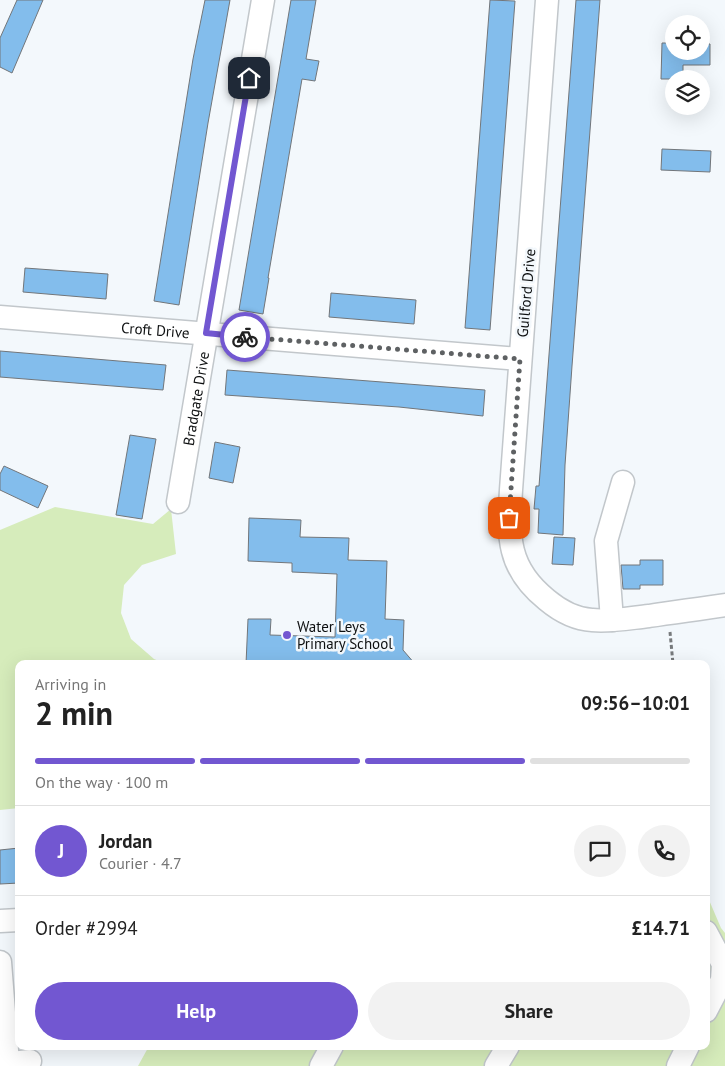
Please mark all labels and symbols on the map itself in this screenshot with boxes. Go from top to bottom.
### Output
pin [228,57,270,99]
street label: Guilford Drive [513,248,539,338]
courier [220,312,270,362]
street label: Croft Drive [121,317,190,342]
street label: Bradgate Drive [178,350,213,447]
pin [488,497,530,539]
place label: Water Leys Primary School [297,617,393,653]
marker: Water Leys Primary School [281,629,293,641]

